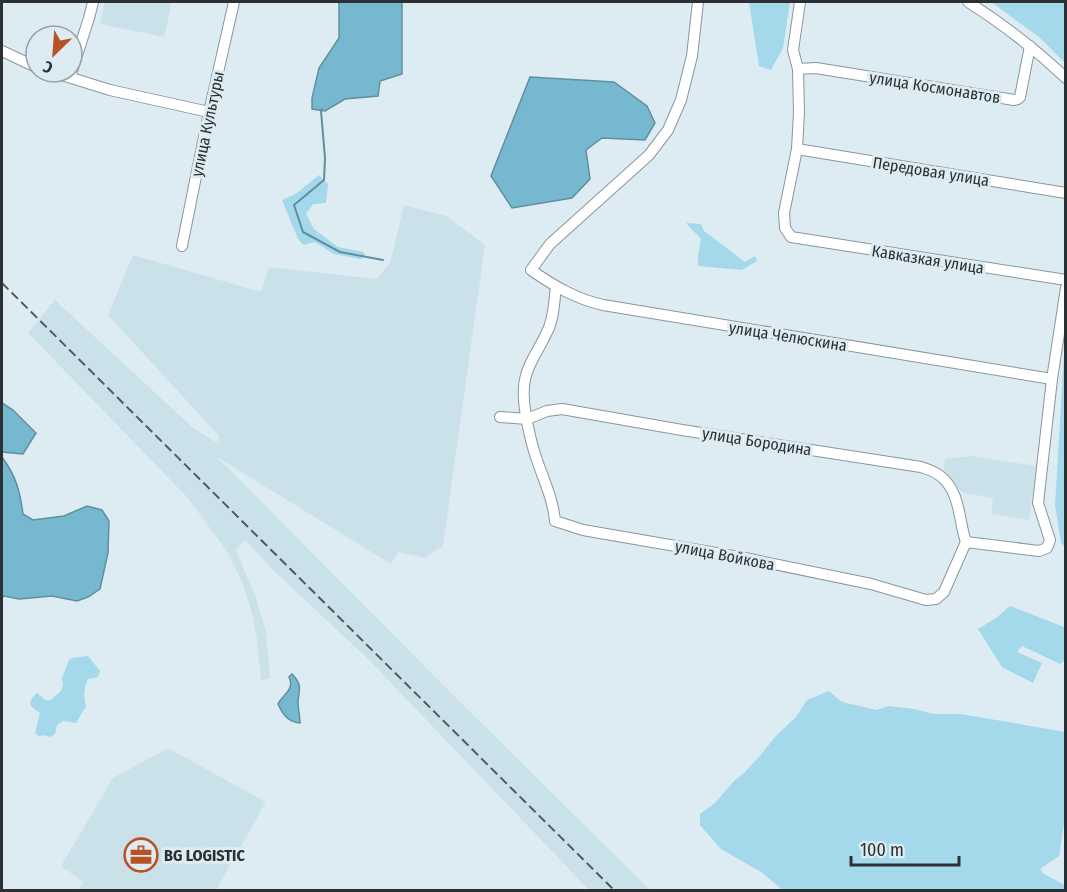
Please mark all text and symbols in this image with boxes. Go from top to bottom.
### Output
north arrow [24,24,84,84]
text: С [40,57,56,78]
street label: улица Космонавтов [868,68,1002,107]
street label: улица Культуры [187,70,228,178]
street label: Передовая улица [871,153,991,190]
street label: Кавказкая улица [870,241,986,278]
street label: улица Челюскина [728,318,848,355]
street label: улица Бородина [701,423,813,460]
street label: улица Войкова [673,537,776,574]
scale bar [851,829,959,867]
office icon: BG LOGISTIC [123,837,159,873]
text: 100 m [860,839,904,861]
place label: BG LOGISTIC [164,846,245,865]

